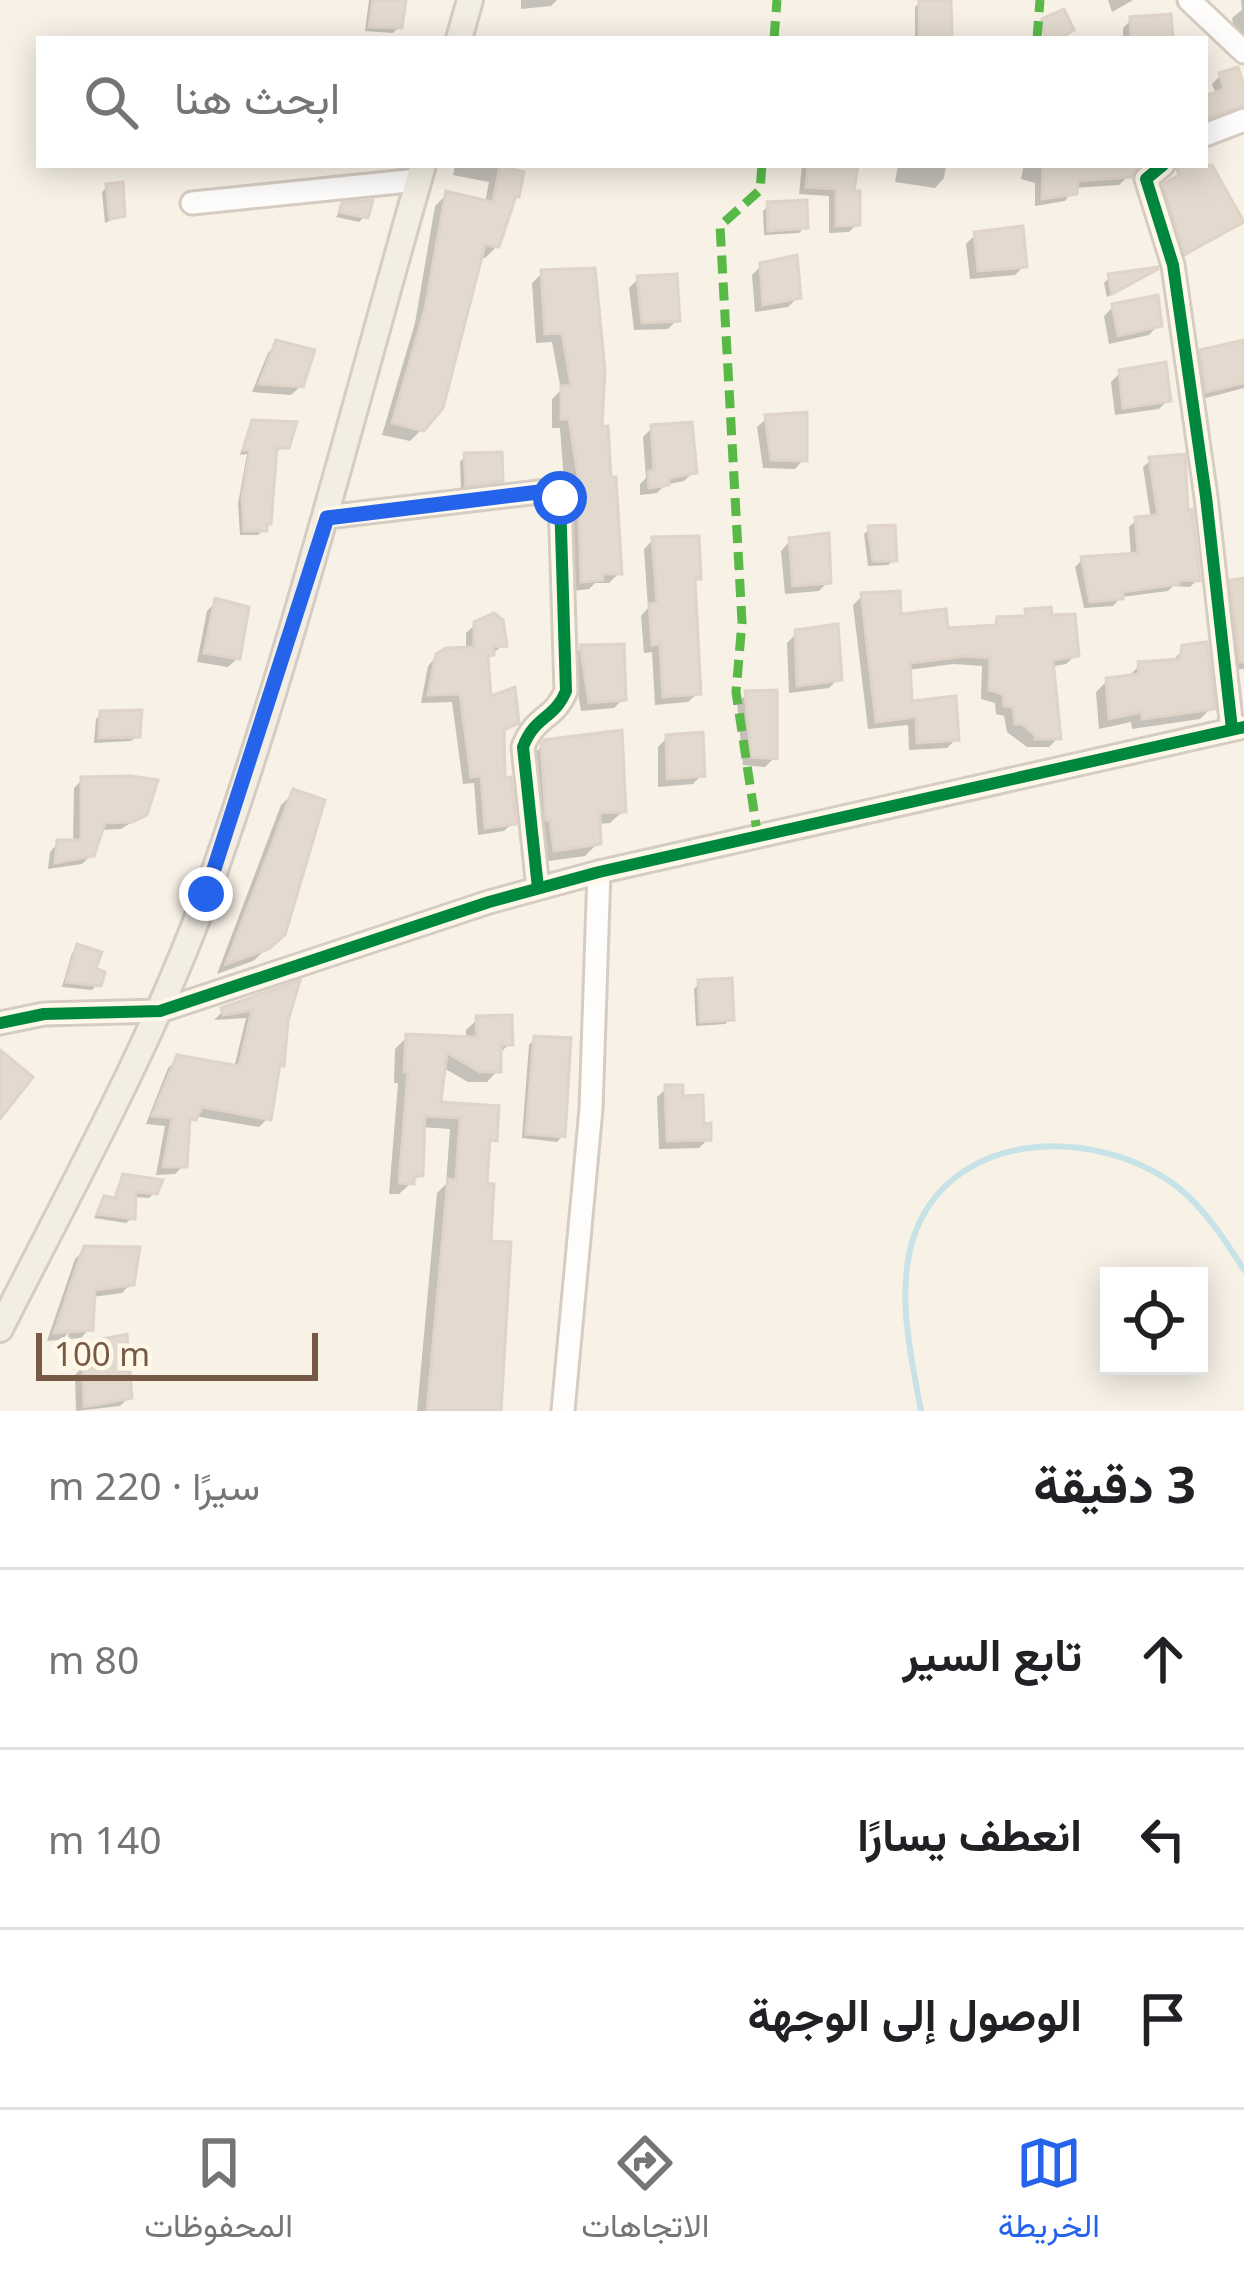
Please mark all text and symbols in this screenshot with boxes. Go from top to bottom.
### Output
search box [36,36,1208,168]
text: ابحث هنا [174,66,340,127]
icon: search [78,69,144,135]
route start [533,471,587,525]
route end [179,867,233,921]
map controls [1100,1267,1208,1375]
button: locate [1100,1267,1208,1375]
scale bar [36,1327,318,1380]
text: 100 m [54,1331,150,1376]
text: 3 دقيقة [1033,1448,1196,1518]
text: سيرًا · 220 m [48,1458,260,1511]
text: تابع السير [902,1623,1082,1684]
icon: ahead [1130,1626,1196,1692]
text: 80 m [48,1632,139,1685]
text: انعطف يسارًا [857,1803,1082,1864]
icon: left [1130,1806,1196,1872]
text: 140 m [48,1812,162,1865]
text: الوصول إلى الوجهة [748,1983,1082,2044]
icon: arrive [1130,1986,1196,2052]
tab: المحفوظات [144,2130,293,2255]
tab: الاتجاهات [581,2130,709,2255]
tab: الخريطة [998,2130,1100,2255]

